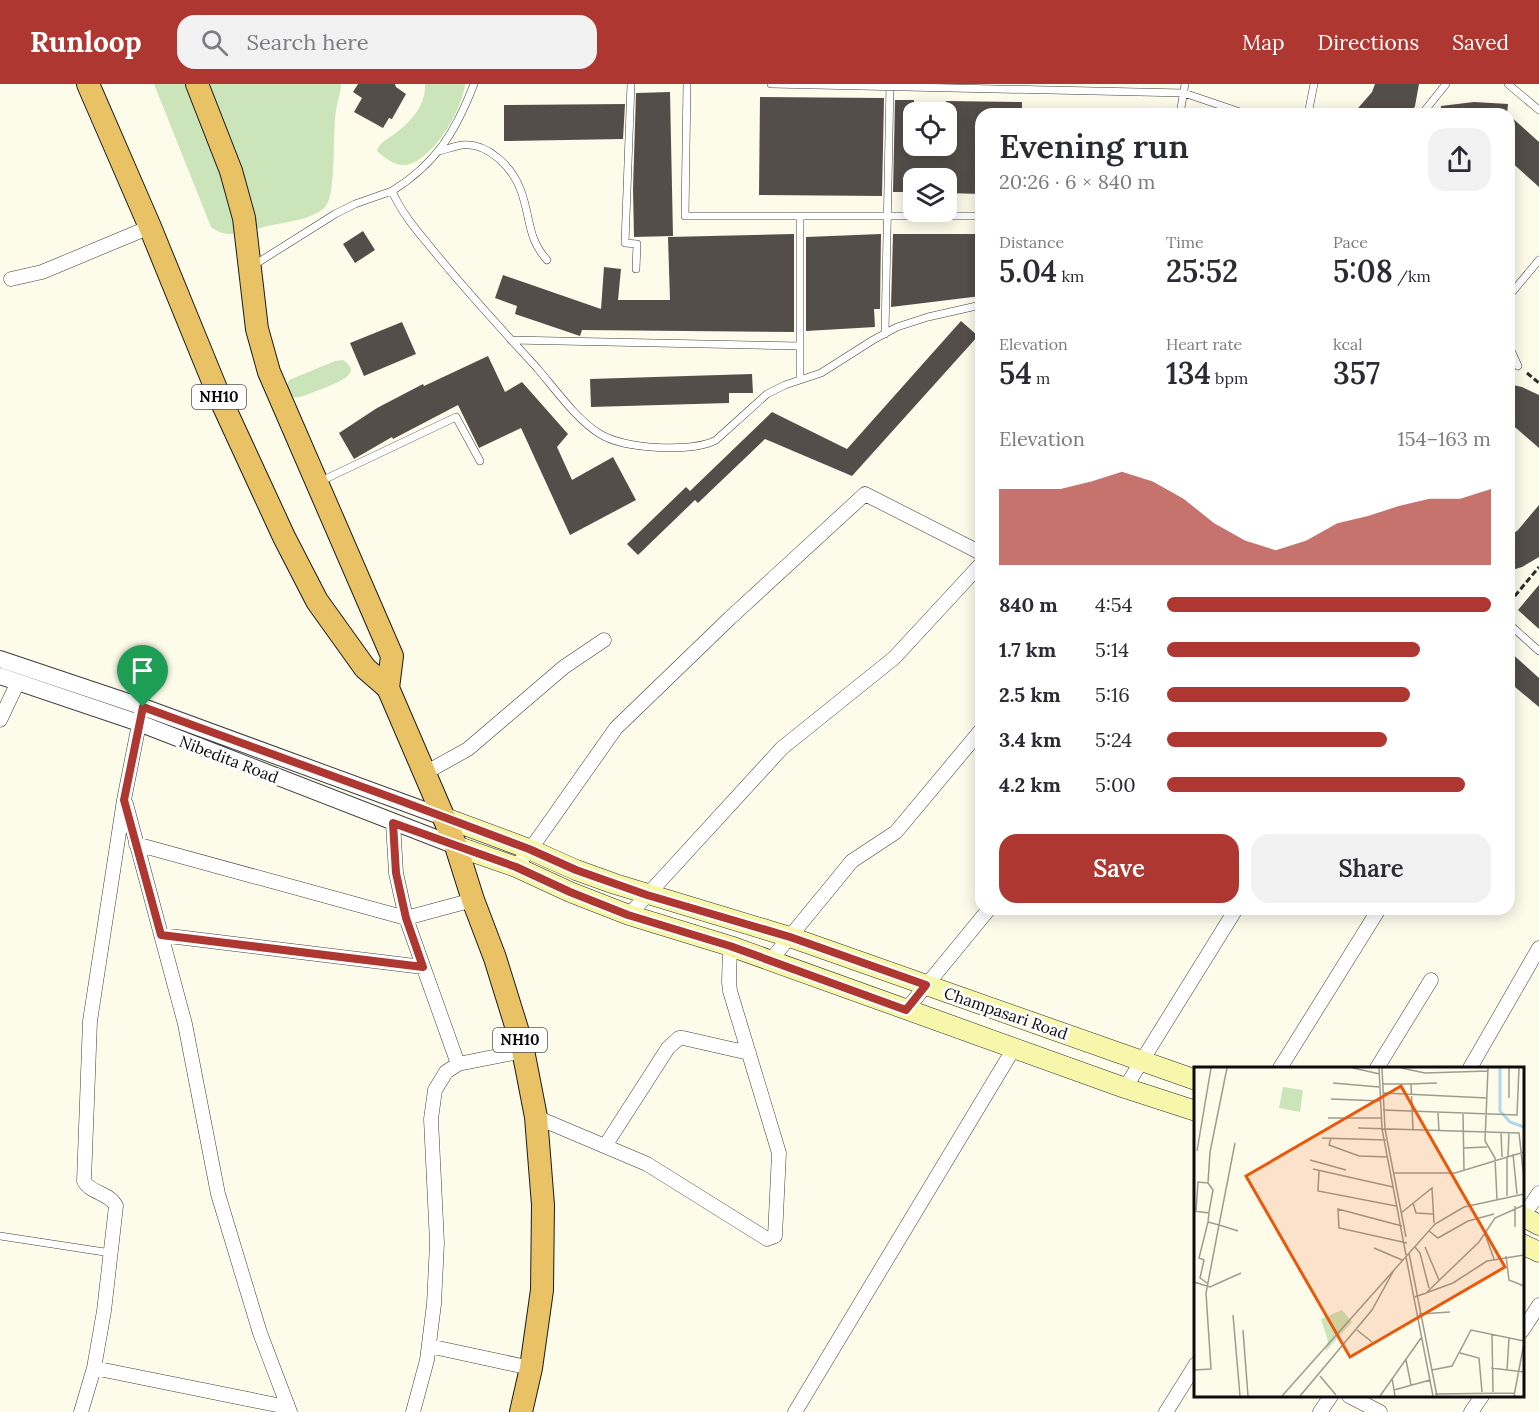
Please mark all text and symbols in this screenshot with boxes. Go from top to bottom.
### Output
search box [177,15,597,69]
text: Runloop [30,24,141,60]
icon: search [198,26,231,59]
text: Search here [246,28,369,56]
text: Map [1242,29,1285,56]
text: Directions [1318,29,1419,56]
text: Saved [1452,29,1509,56]
map controls [903,102,957,222]
button: locate [903,102,957,156]
text: Evening run [999,125,1189,167]
button: share [1428,128,1491,191]
button: layers [903,168,957,222]
text: 20:26 · 6 × 840 m [999,169,1155,194]
text: Distance [999,232,1064,252]
text: Time [1166,232,1204,252]
text: Pace [1333,232,1368,252]
text: 5.04 [999,252,1057,290]
text: 25:52 [1166,252,1238,290]
text: 5:08 [1333,252,1393,290]
text: km [1057,266,1084,286]
text: /km [1393,266,1431,286]
text: Elevation [999,334,1068,354]
text: Heart rate [1166,334,1242,354]
text: kcal [1333,334,1363,354]
text: 54 [999,354,1032,392]
text: 134 [1166,354,1211,392]
text: 357 [1333,354,1380,392]
text: m [1032,368,1050,388]
text: bpm [1211,368,1248,388]
road number: NH10 [192,385,246,409]
text: Elevation [999,426,1085,451]
text: 154–163 m [1398,426,1491,451]
text: 840 m [999,592,1058,617]
text: 4:54 [1095,592,1133,617]
text: 1.7 km [999,637,1056,662]
text: 5:14 [1095,637,1129,662]
pin [117,645,168,707]
icon: arrive [126,654,159,687]
text: 2.5 km [999,682,1061,707]
text: 5:16 [1095,682,1130,707]
text: 3.4 km [999,727,1061,752]
text: 5:24 [1095,727,1132,752]
street label: Nibedita Road [177,731,282,787]
text: 4.2 km [999,772,1061,797]
text: 5:00 [1095,772,1136,797]
button: Save [999,834,1239,903]
button: Share [1251,834,1491,903]
street label: Champasari Road [941,982,1071,1044]
road number: NH10 [493,1028,547,1052]
inset map [1194,1067,1524,1397]

